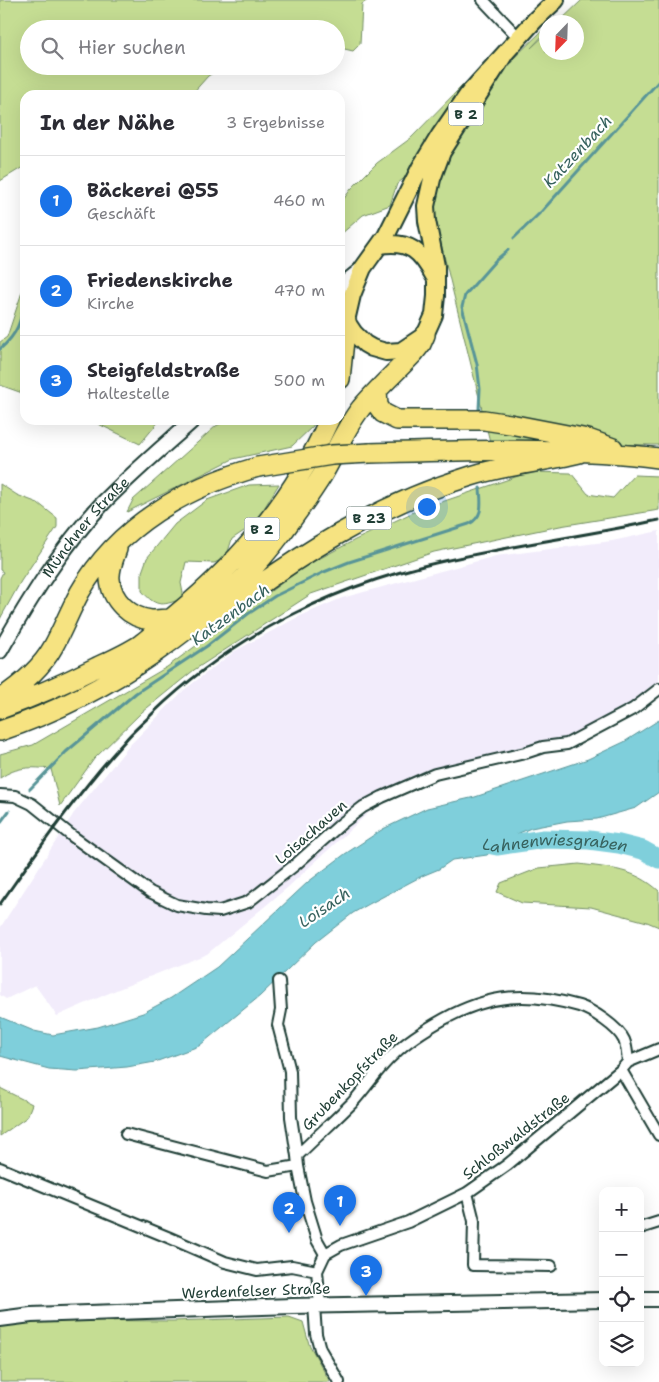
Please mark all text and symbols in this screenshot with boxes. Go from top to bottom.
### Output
north arrow [539,15,584,60]
search box [20,20,345,75]
icon: search [38,34,66,62]
text: Hier suchen [78,35,186,60]
road number: B 2 [448,102,484,126]
text: In der Nähe [40,109,175,137]
water label: Katzenbach [538,110,617,192]
text: 3 Ergebnisse [226,112,325,133]
text: Bäckerei @55 [87,178,219,203]
text: 1 [52,190,60,211]
text: 460 m [273,190,325,211]
text: Geschäft [87,203,156,224]
text: Friedenskirche [87,268,233,293]
text: 2 [50,280,62,301]
text: 470 m [274,280,325,301]
text: Kirche [87,293,135,314]
text: Steigfeldstraße [87,358,240,383]
text: 3 [50,370,62,391]
text: 500 m [274,370,325,391]
text: Haltestelle [87,383,170,404]
street label: Münchner Straße [37,472,134,582]
your location [414,494,440,520]
road number: B 23 [346,506,392,530]
road number: B 2 [244,518,280,540]
water label: Katzenbach [187,579,274,650]
street label: Loisachauen [271,795,351,869]
water label: Lahnenwiesgraben [480,829,630,858]
water label: Loisach [294,882,354,932]
street label: Grubenkopfstraße [297,1027,403,1135]
street label: Schloßwaldstraße [458,1088,574,1184]
pin: 1 [324,1185,356,1226]
map controls [599,1187,644,1367]
button: + [599,1187,644,1232]
pin: 2 [273,1192,305,1233]
button: − [599,1232,644,1277]
pin: 3 [350,1255,382,1296]
button: locate [599,1277,644,1322]
street label: Werdenfelser Straße [181,1278,331,1304]
button: layers [599,1322,644,1367]

